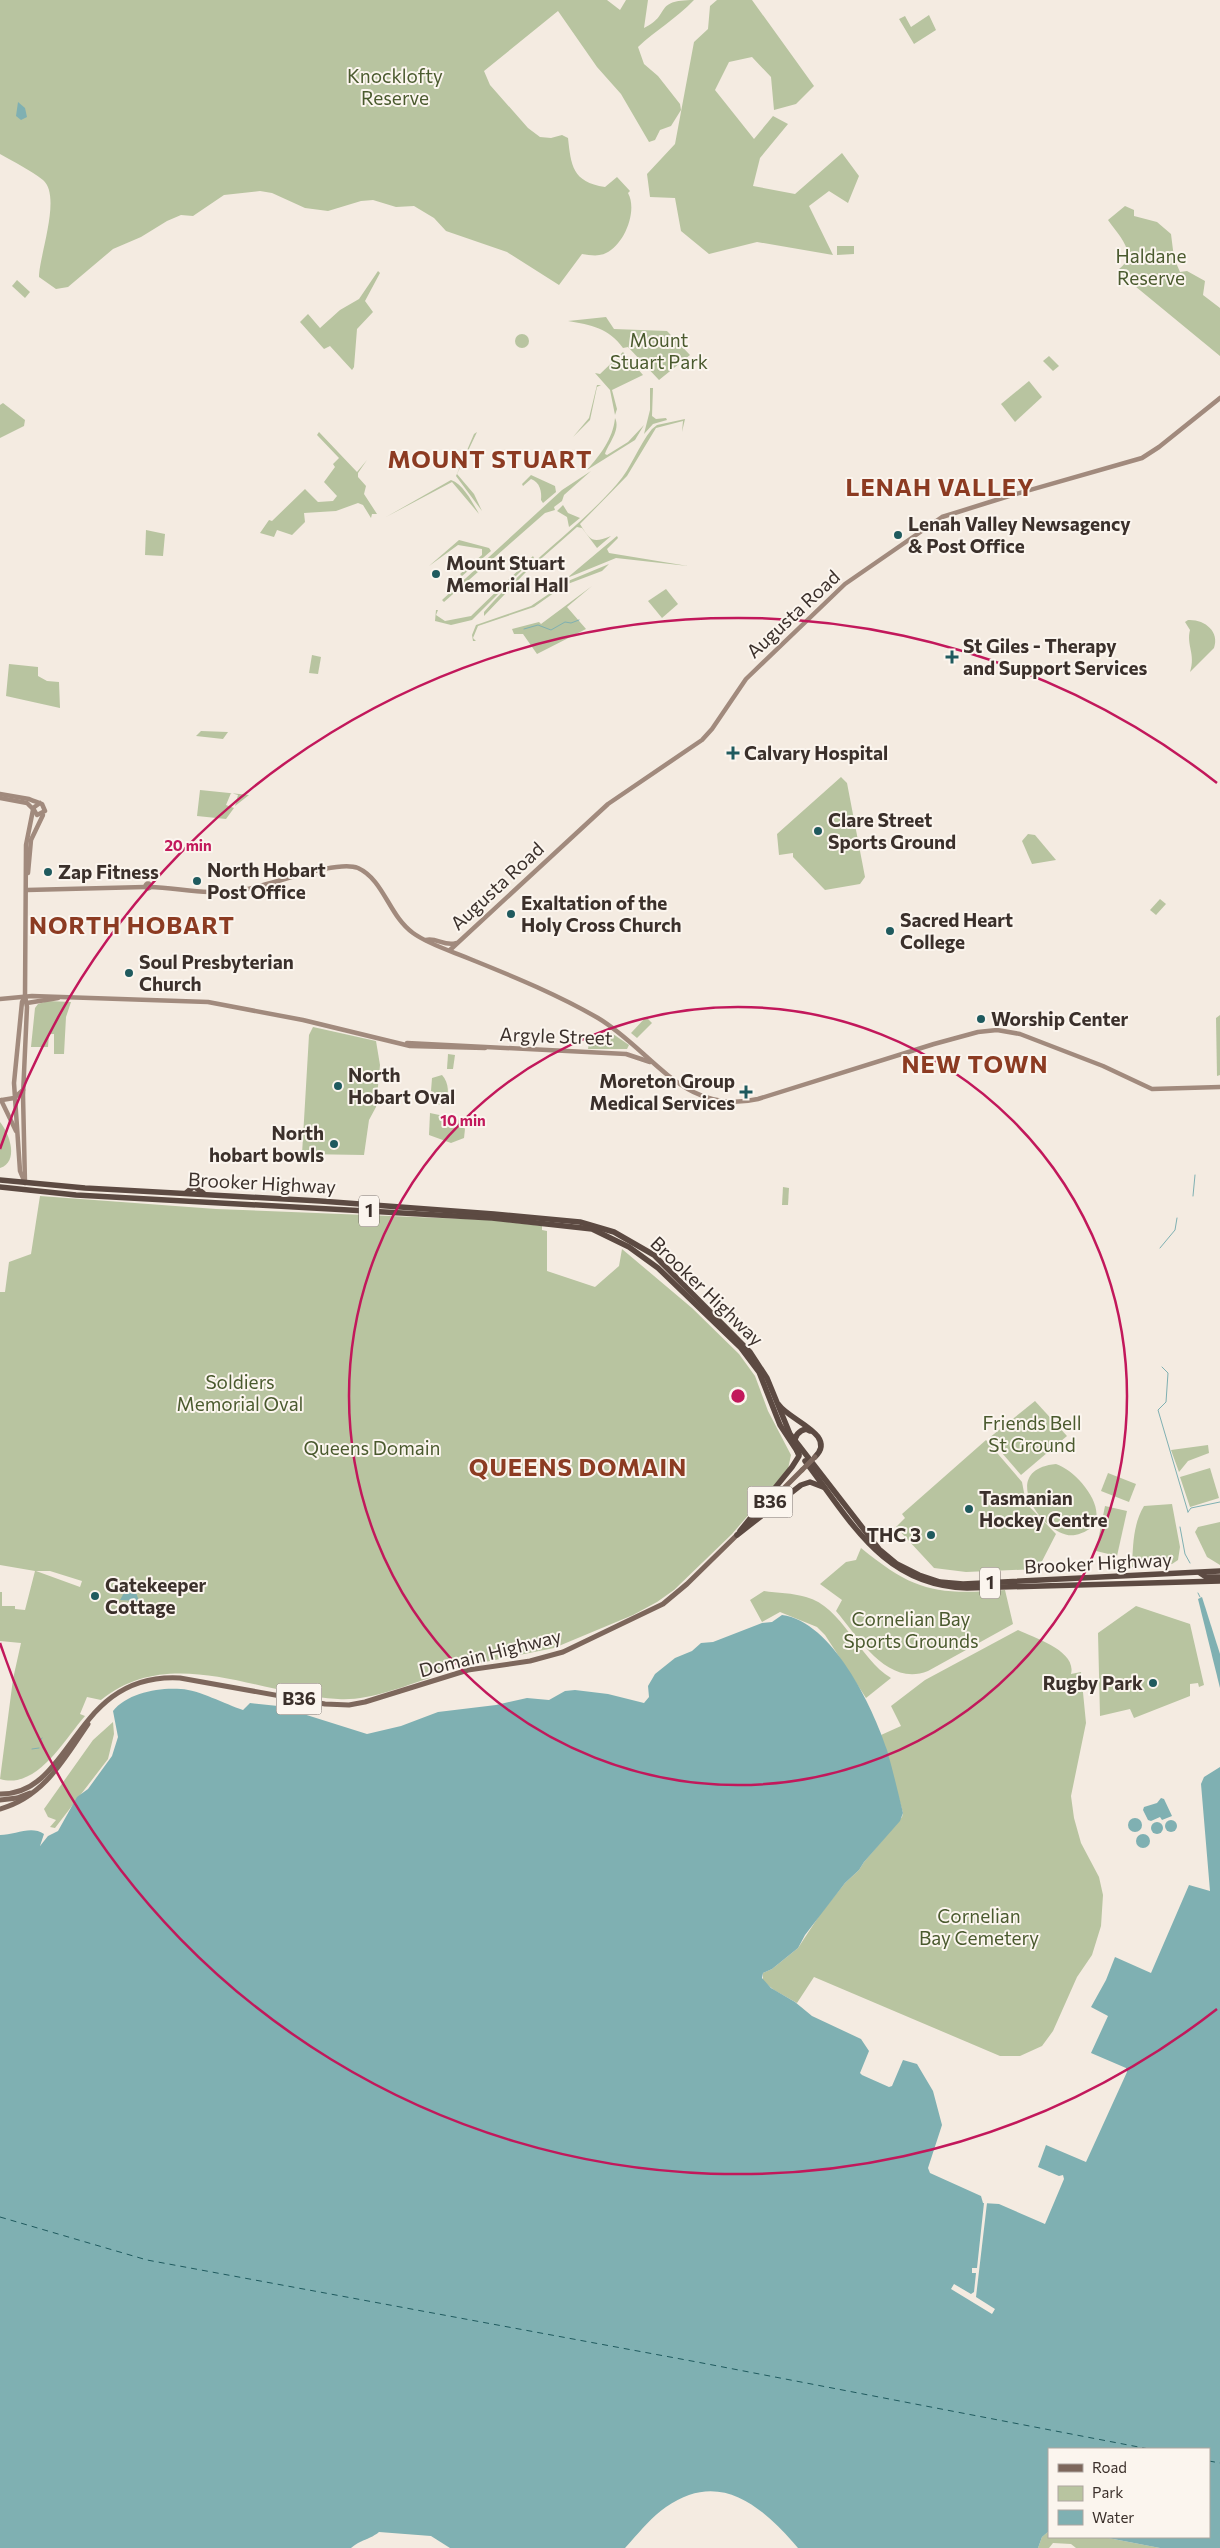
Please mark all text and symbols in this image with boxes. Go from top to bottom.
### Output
park label: Knocklofty Reserve [347,64,443,109]
park label: Haldane Reserve [1116,244,1186,289]
park label: Mount Stuart Park [610,328,708,373]
district label: MOUNT STUART [388,444,592,473]
district label: LENAH VALLEY [845,472,1035,501]
place label: Lenah Valley Newsagency & Post Office [908,512,1131,557]
marker: Lenah Valley Newsagency & Post Office [892,529,904,541]
place label: Mount Stuart Memorial Hall [446,551,569,596]
street label: Augusta Road [741,565,844,663]
marker: Mount Stuart Memorial Hall [430,568,442,580]
place label: St Giles - Therapy and Support Services [963,634,1147,679]
marker: St Giles - Therapy and Support Services [945,650,959,664]
place label: Calvary Hospital [744,741,888,764]
marker: Calvary Hospital [726,746,740,760]
place label: Clare Street Sports Ground [828,808,956,853]
marker: Clare Street Sports Ground [812,825,824,837]
text: 20 min [164,836,212,854]
street label: Augusta Road [445,837,548,935]
place label: North Hobart Post Office [207,858,326,903]
place label: Zap Fitness [58,860,159,883]
marker: Zap Fitness [42,866,54,878]
marker: North Hobart Post Office [191,875,203,887]
place label: Exaltation of the Holy Cross Church [521,891,681,936]
marker: Exaltation of the Holy Cross Church [505,908,517,920]
place label: Sacred Heart College [900,908,1013,953]
district label: NORTH HOBART [29,910,235,939]
marker: Sacred Heart College [884,925,896,937]
place label: Soul Presbyterian Church [139,950,294,995]
marker: Soul Presbyterian Church [123,967,135,979]
place label: Worship Center [991,1007,1128,1030]
marker: Worship Center [975,1013,987,1025]
street label: Argyle Street [499,1022,613,1049]
district label: NEW TOWN [901,1049,1049,1078]
place label: North Hobart Oval [348,1063,455,1108]
place label: Moreton Group Medical Services [589,1069,735,1114]
marker: North Hobart Oval [332,1080,344,1092]
marker: Moreton Group Medical Services [739,1085,753,1099]
text: 10 min [440,1111,486,1129]
place label: North hobart bowls [209,1121,324,1166]
marker: North hobart bowls [328,1138,340,1150]
street label: Brooker Highway [188,1167,337,1198]
road number: 1 [359,1196,379,1226]
street label: Brooker Highway [646,1231,769,1350]
park label: Soldiers Memorial Oval [177,1370,303,1415]
centre of rings [729,1387,747,1405]
park label: Friends Bell St Ground [982,1411,1082,1456]
park label: Queens Domain [304,1436,440,1459]
district label: QUEENS DOMAIN [469,1452,687,1481]
road number: B36 [748,1486,792,1518]
place label: Tasmanian Hockey Centre [979,1486,1108,1531]
marker: Tasmanian Hockey Centre [963,1503,975,1515]
place label: THC 3 [867,1523,921,1546]
marker: THC 3 [925,1529,937,1541]
street label: Brooker Highway [1023,1547,1173,1578]
road number: 1 [980,1568,1000,1599]
place label: Gatekeeper Cottage [105,1573,206,1618]
marker: Gatekeeper Cottage [89,1590,101,1602]
park label: Cornelian Bay Sports Grounds [843,1607,979,1652]
street label: Domain Highway [416,1624,564,1681]
place label: Rugby Park [1043,1671,1143,1694]
marker: Rugby Park [1147,1677,1159,1689]
road number: B36 [276,1684,322,1715]
park label: Cornelian Bay Cemetery [919,1904,1039,1949]
legend [1048,2448,1210,2538]
text: Road [1092,2458,1127,2476]
text: Park [1092,2483,1123,2501]
text: Water [1092,2508,1134,2526]

